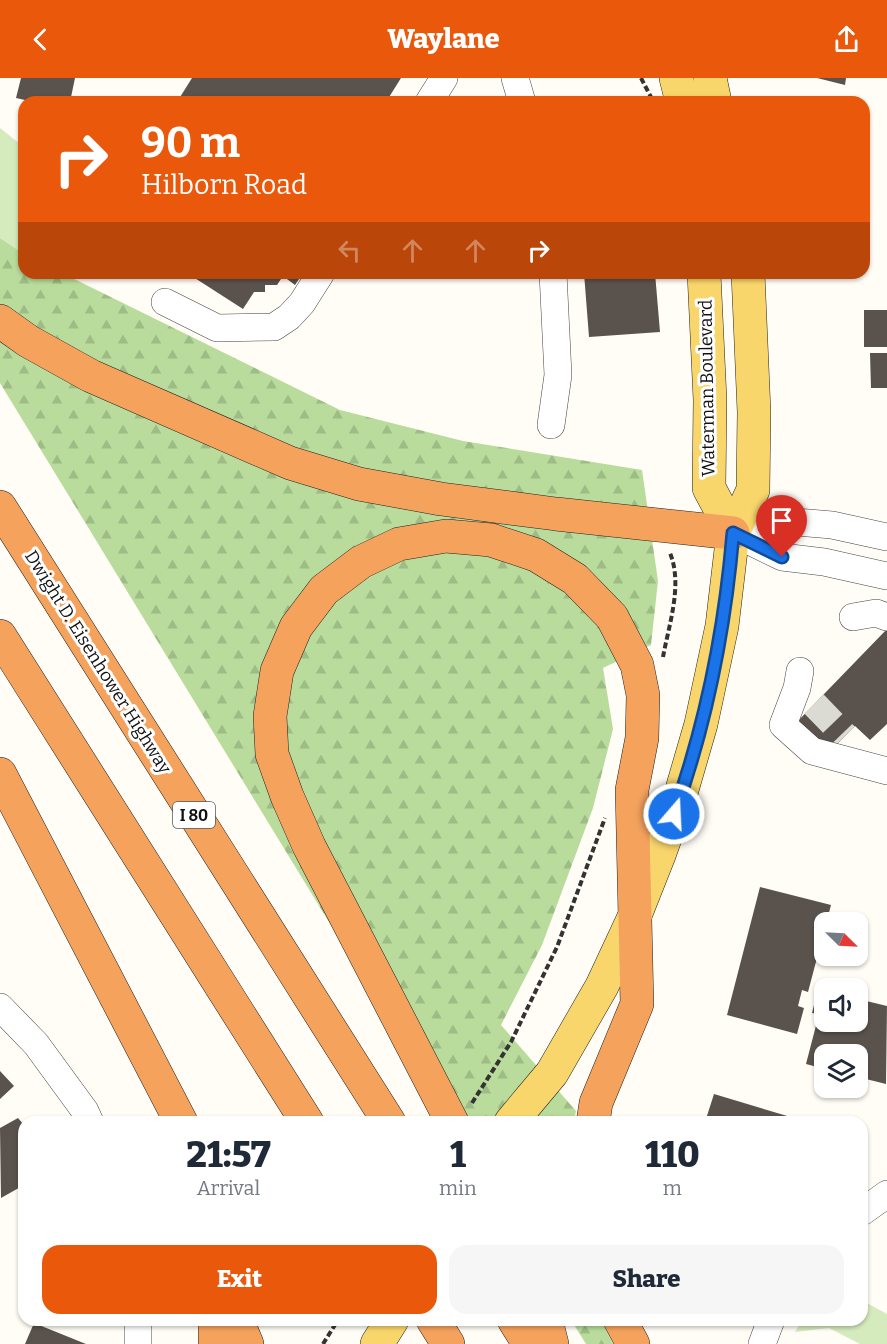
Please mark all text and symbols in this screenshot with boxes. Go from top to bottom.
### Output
icon: back [24,23,57,56]
text: Waylane [387,23,500,55]
icon: share [830,23,863,56]
text: 90 m [141,118,240,168]
icon: right [42,120,120,198]
text: Hilborn Road [141,169,307,201]
icon: left [333,234,366,267]
icon: ahead [396,234,429,267]
icon: ahead [459,234,492,267]
icon: right [522,234,555,267]
street label: Waterman Boulevard [694,299,720,477]
pin [756,495,807,557]
icon: arrive [765,504,798,537]
street label: Dwight D. Eisenhower Highway [20,546,176,778]
position arrow [642,782,706,846]
road number: I 80 [173,802,215,828]
north arrow [814,912,868,966]
map controls [814,912,868,1098]
button: sound [814,978,868,1032]
button: layers [814,1044,868,1098]
text: 21:57 [186,1133,271,1177]
text: 1 [450,1133,466,1177]
text: 110 [645,1133,700,1177]
text: Arrival [197,1176,260,1200]
text: min [439,1176,477,1200]
text: m [663,1176,682,1200]
button: Exit [42,1245,437,1314]
button: Share [449,1245,844,1314]

